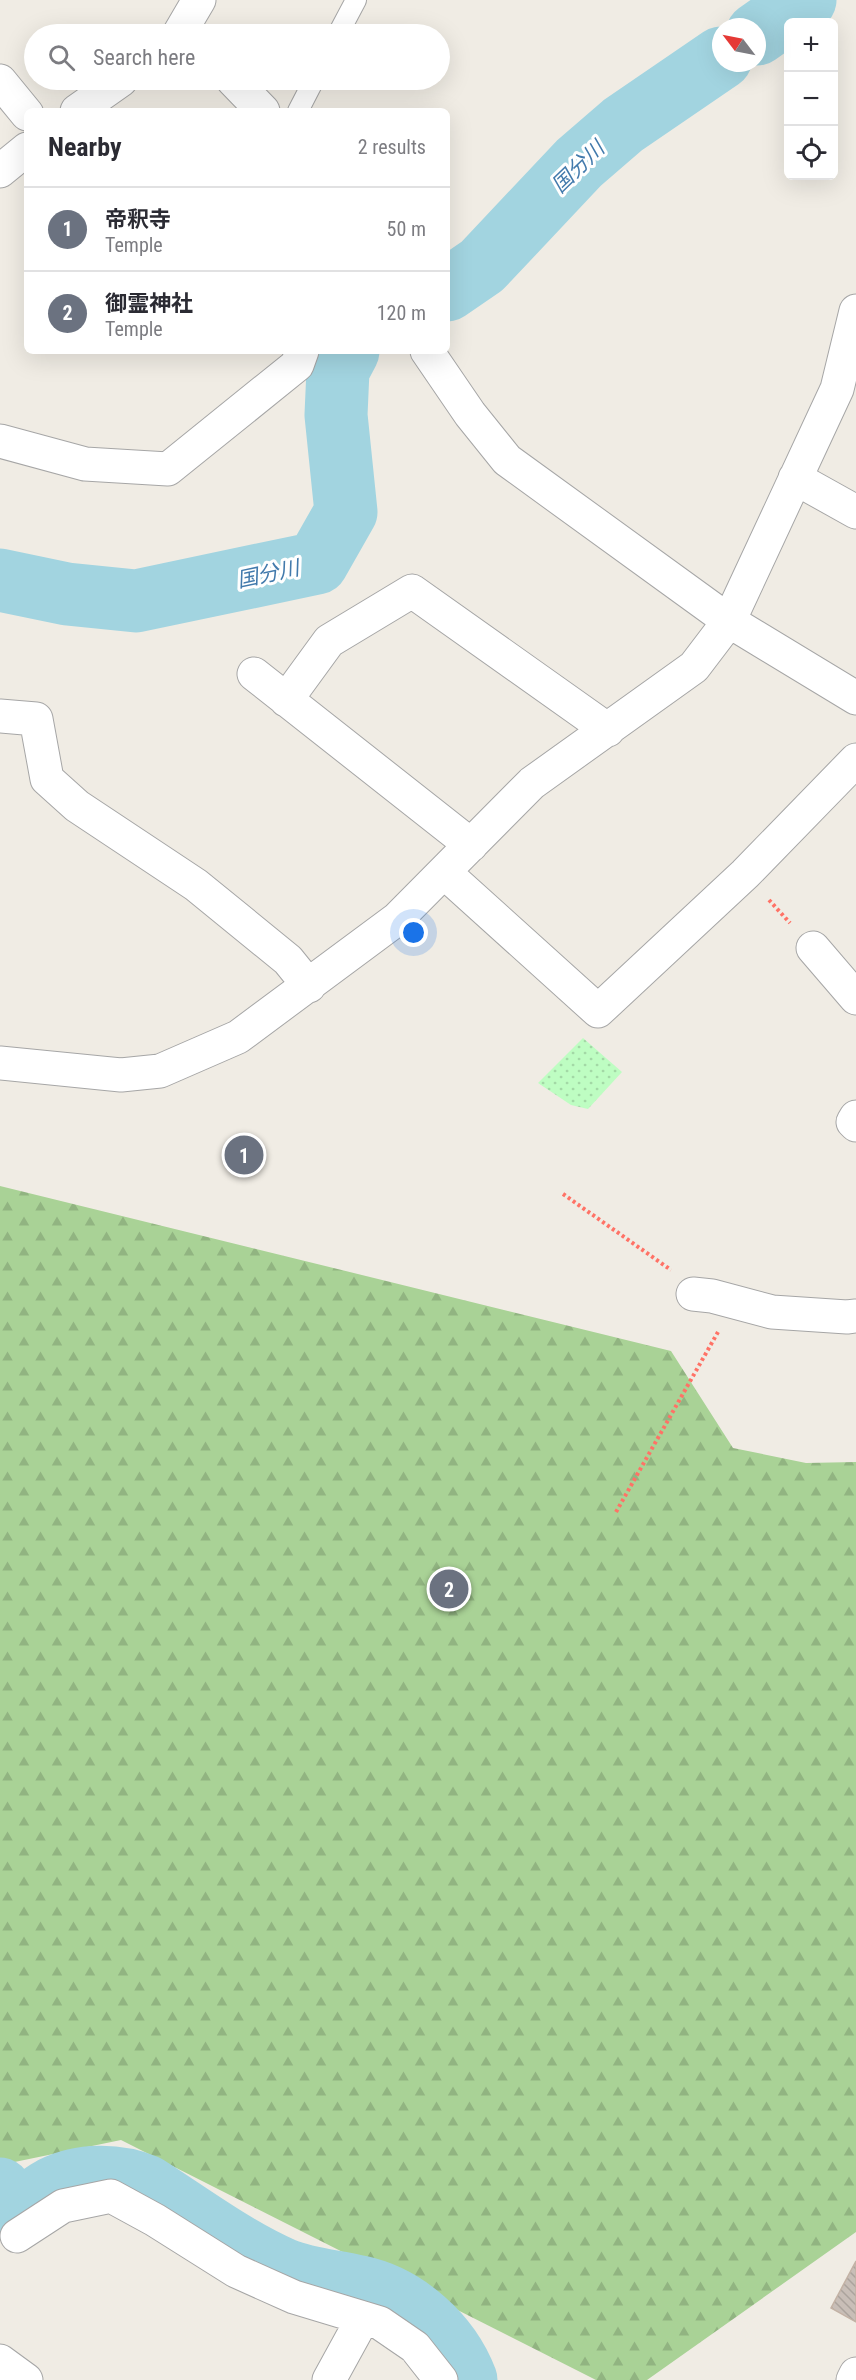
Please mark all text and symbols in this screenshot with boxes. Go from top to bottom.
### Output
north arrow [712,18,766,72]
map controls [784,18,838,180]
button: + [784,18,838,72]
search box [24,24,450,90]
icon: search [45,41,78,74]
text: Search here [93,45,195,70]
button: − [784,72,838,126]
button: locate [784,126,838,180]
text: Nearby [48,132,122,162]
text: 2 results [358,135,426,159]
water label: 国分川 [547,135,610,198]
text: 帝釈寺 [105,207,171,232]
text: 1 [62,217,73,241]
text: 50 m [387,217,426,241]
text: Temple [105,233,163,257]
text: 御霊神社 [105,291,193,316]
text: 2 [62,301,73,325]
text: 120 m [377,301,426,325]
text: Temple [105,317,163,341]
water label: 国分川 [235,555,303,592]
your location [399,918,428,947]
pin: 1 [224,1132,264,1178]
pin: 2 [430,1566,468,1612]

